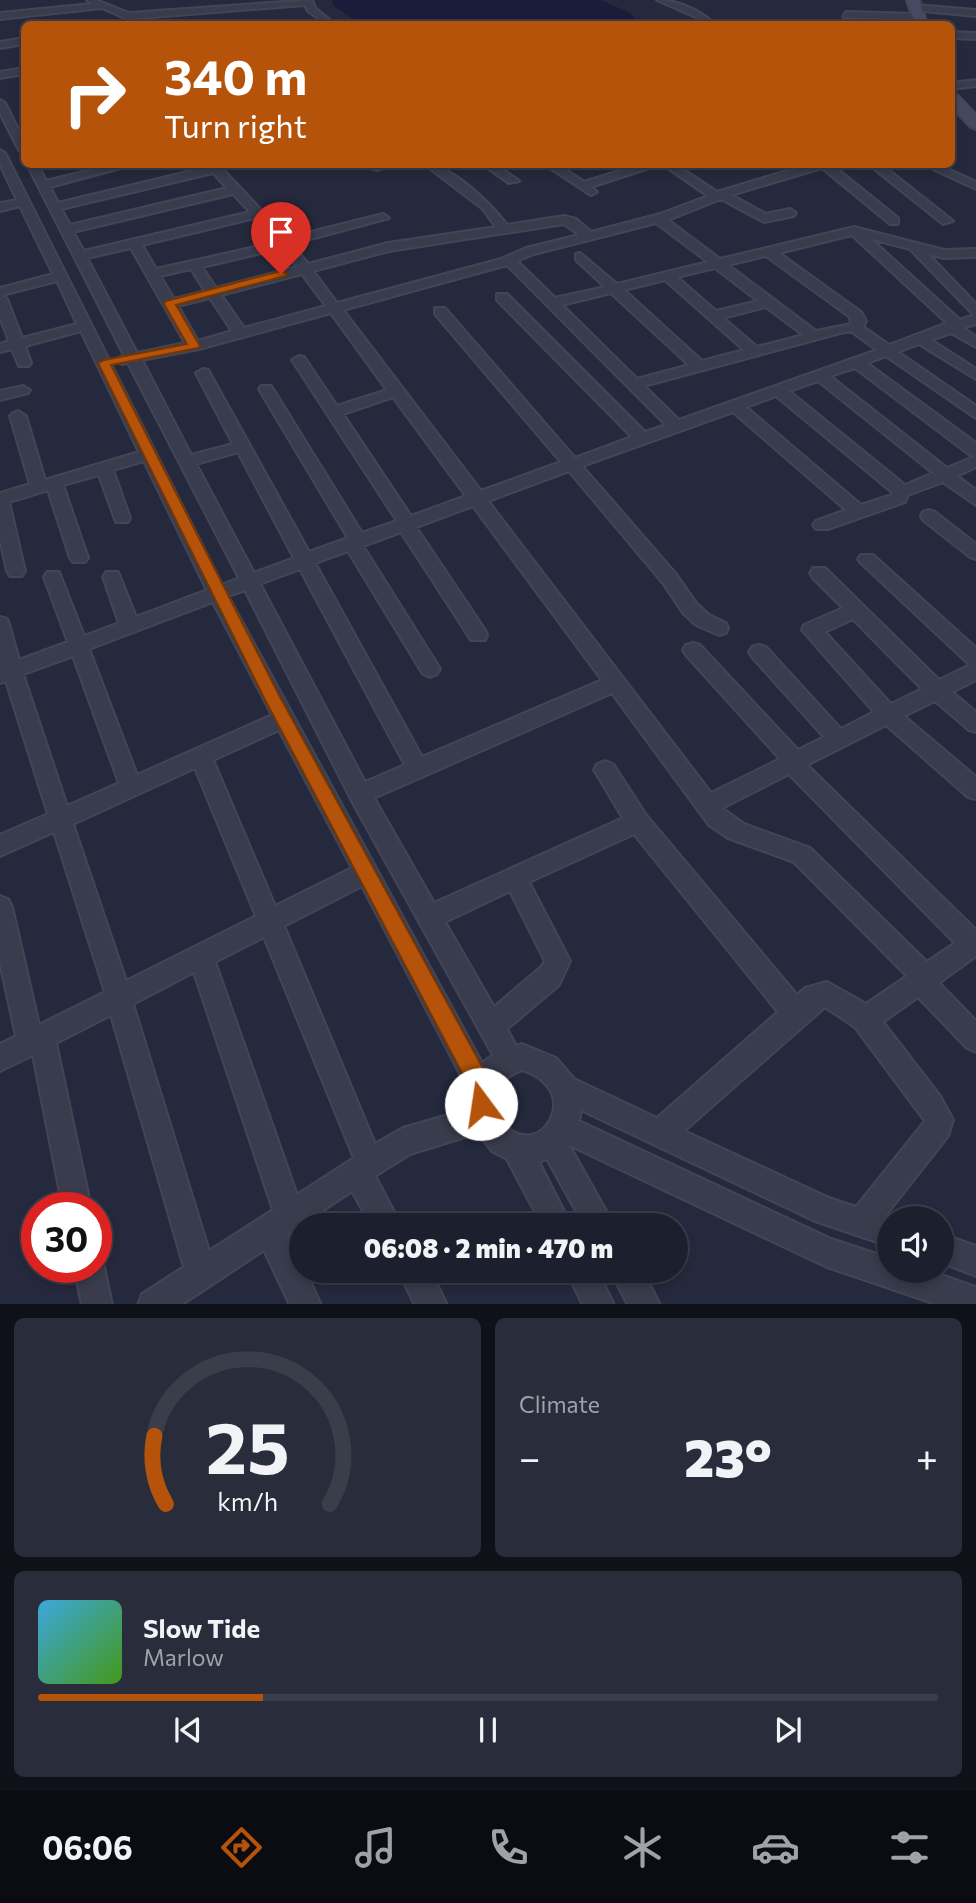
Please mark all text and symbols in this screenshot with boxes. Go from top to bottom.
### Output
text: 340 m [164,45,307,105]
icon: right [49,49,140,140]
text: Turn right [164,105,307,145]
pin [251,202,311,274]
icon: arrive [262,213,300,251]
position arrow [444,1067,518,1141]
speed limit sign: 30 [21,1192,112,1283]
map controls [877,1206,954,1283]
button: sound [877,1206,954,1283]
text: 06:08 · 2 min · 470 m [364,1232,613,1263]
text: Climate [519,1390,600,1418]
text: 25 [206,1400,289,1489]
text: 23° [684,1424,772,1488]
text: − [519,1433,541,1480]
text: + [916,1433,938,1480]
text: km/h [217,1485,278,1515]
text: Slow Tide [143,1612,260,1643]
text: Marlow [143,1643,224,1671]
icon: previous [169,1711,207,1749]
icon: pause [469,1711,507,1749]
icon: next [769,1711,807,1749]
icon: directions [217,1823,266,1872]
icon: music [351,1823,400,1872]
icon: phone [484,1823,533,1872]
icon: climate [618,1823,667,1872]
icon: car [751,1823,800,1872]
icon: filters [885,1823,934,1872]
text: 06:06 [42,1827,133,1867]

